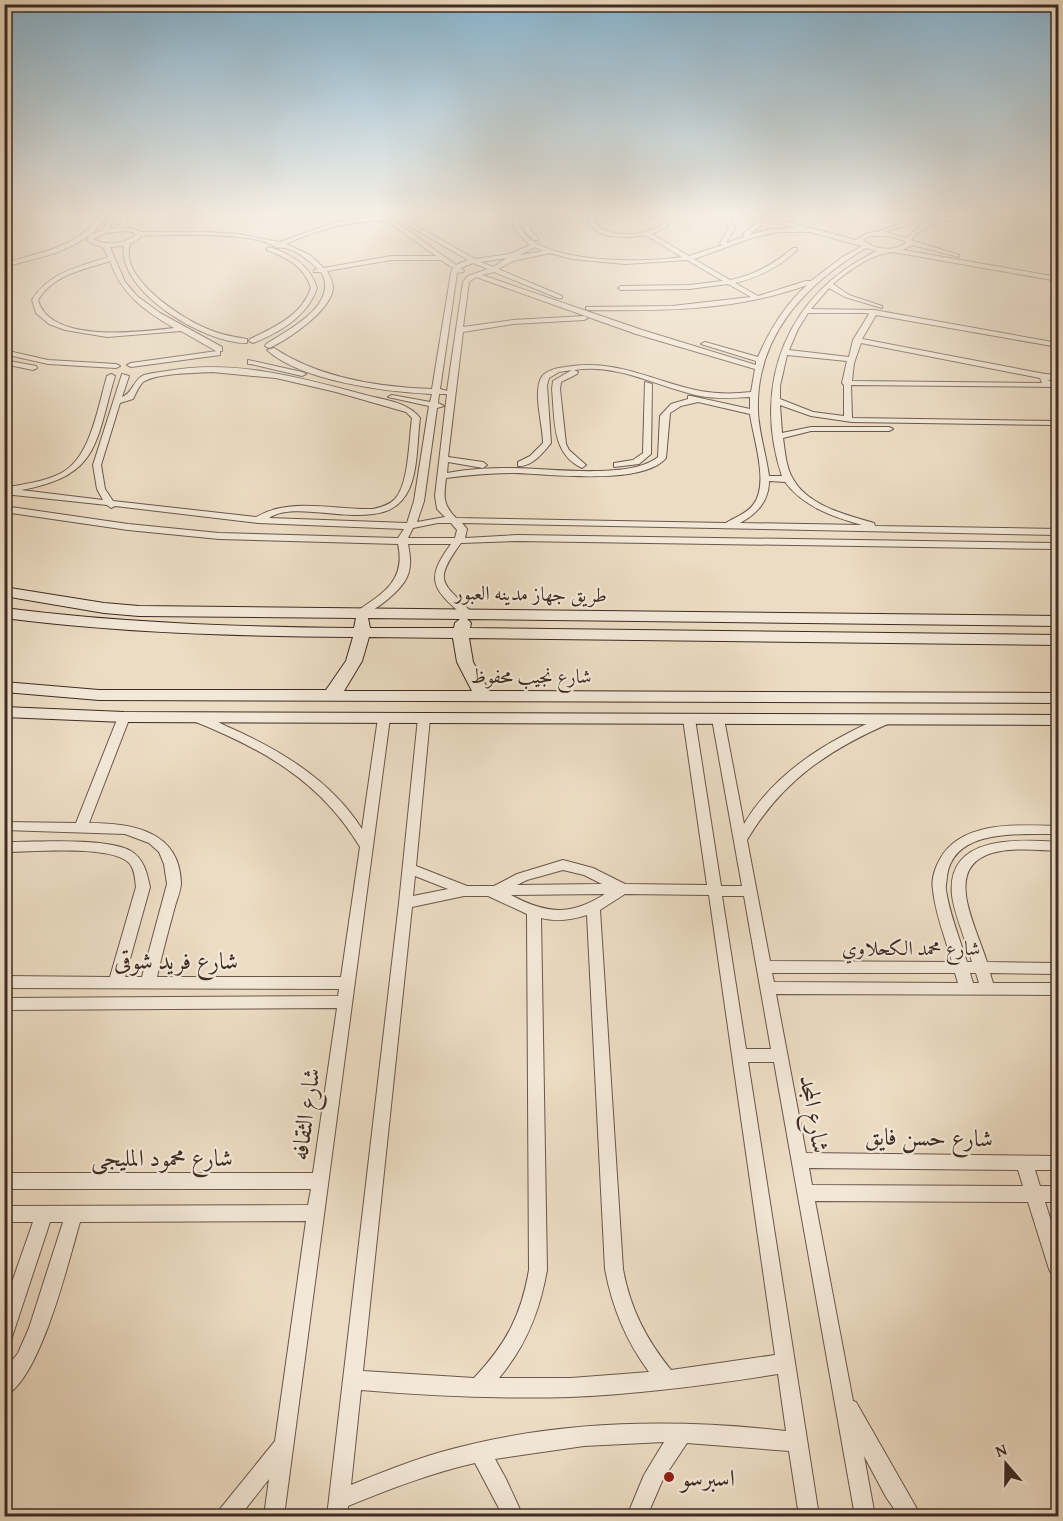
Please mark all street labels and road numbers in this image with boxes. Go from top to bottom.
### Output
street label: طريق جهاز مدينه العبور [453,577,607,609]
street label: شارع نجيب محفوظ [470,661,592,694]
street label: شارع محمد الكحلاوي [842,933,980,966]
street label: شارع فريد شوقى [114,943,238,981]
street label: شارع الثقافه [281,1066,332,1163]
street label: شارع المجد [788,1072,839,1156]
street label: شارع حسن فايق [865,1118,993,1159]
street label: شارع محمود المليجى [91,1140,233,1178]

